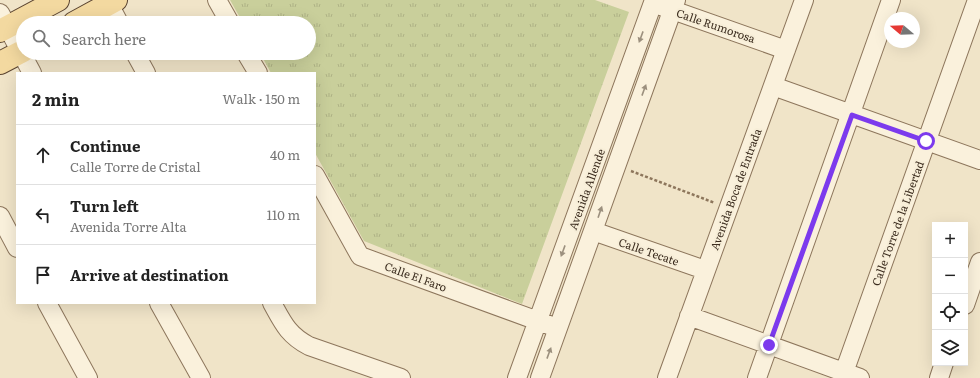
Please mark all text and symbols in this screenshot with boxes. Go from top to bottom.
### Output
street label: Calle Rumorosa [674,4,758,46]
north arrow [884,12,920,48]
search box [16,16,316,60]
icon: search [30,27,52,49]
text: Search here [62,27,146,50]
one-way arrow [638,31,644,43]
one-way arrow [641,83,647,95]
text: 2 min [32,86,80,111]
text: Walk · 150 m [223,89,300,108]
street label: Avenida Boca de Entrada [706,126,765,252]
route start [917,132,935,150]
text: Continue [70,134,140,157]
icon: ahead [32,144,54,166]
text: 40 m [270,145,300,164]
street label: Avenida Allende [564,146,608,232]
text: Calle Torre de Cristal [70,157,201,176]
street label: Calle Torre de la Libertad [867,158,927,288]
text: Turn left [70,194,139,217]
icon: left [32,204,54,226]
text: 110 m [267,205,300,224]
one-way arrow [597,206,603,218]
text: Avenida Torre Alta [70,217,186,236]
map controls [932,222,968,366]
button: + [932,222,968,258]
street label: Calle Tecate [617,233,682,269]
one-way arrow [560,245,566,257]
street label: Calle El Faro [383,257,449,295]
button: − [932,258,968,294]
text: Arrive at destination [70,263,229,286]
icon: arrive [32,264,54,286]
button: locate [932,294,968,330]
button: layers [932,330,968,366]
route end [760,336,778,354]
one-way arrow [546,347,552,359]

